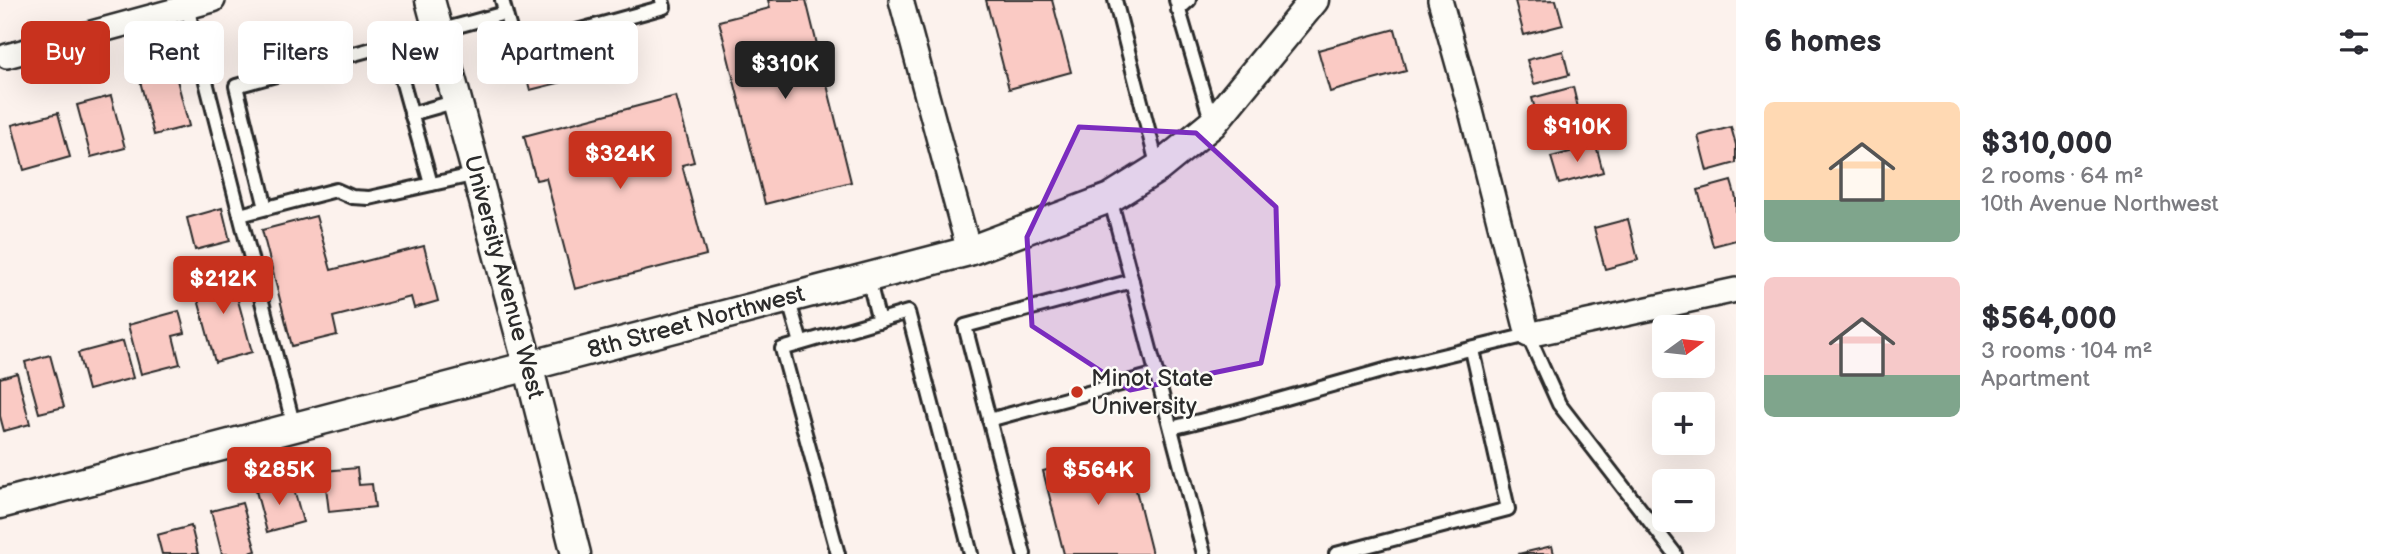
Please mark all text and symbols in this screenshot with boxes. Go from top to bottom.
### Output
chip: Buy [21,21,110,84]
chip: Rent [124,21,224,84]
chip: Filters [238,21,353,84]
chip: New [367,21,463,84]
chip: Apartment [477,21,638,84]
icon: filters [2335,23,2373,61]
text: 6 homes [1764,24,1881,60]
pin: $310K [736,42,834,101]
text: $310K [751,50,819,78]
pin: $910K [1528,104,1626,164]
text: $910K [1543,113,1611,141]
text: $310,000 [1981,126,2112,162]
icon: home [1820,130,1904,214]
pin: $324K [571,132,669,191]
text: $324K [585,140,655,168]
street label: University Avenue West [458,152,551,402]
text: 2 rooms · 64 m² [1981,162,2143,190]
text: 10th Avenue Northwest [1981,190,2219,218]
pin: $212K [174,256,272,316]
text: $212K [189,265,257,293]
street label: 8th Street Northwest [584,279,808,365]
text: $564,000 [1981,301,2117,337]
icon: home [1820,305,1904,389]
north arrow [1652,315,1715,378]
map controls [1652,315,1715,532]
text: 3 rooms · 104 m² [1981,337,2152,365]
place label: Minot State University [1091,364,1213,421]
text: Apartment [1981,365,2090,393]
marker: Minot State University [1069,384,1085,400]
button: + [1652,392,1715,455]
pin: $285K [230,448,328,507]
pin: $564K [1049,448,1147,507]
text: $285K [243,456,315,484]
text: $564K [1062,456,1134,484]
button: − [1652,469,1715,532]

